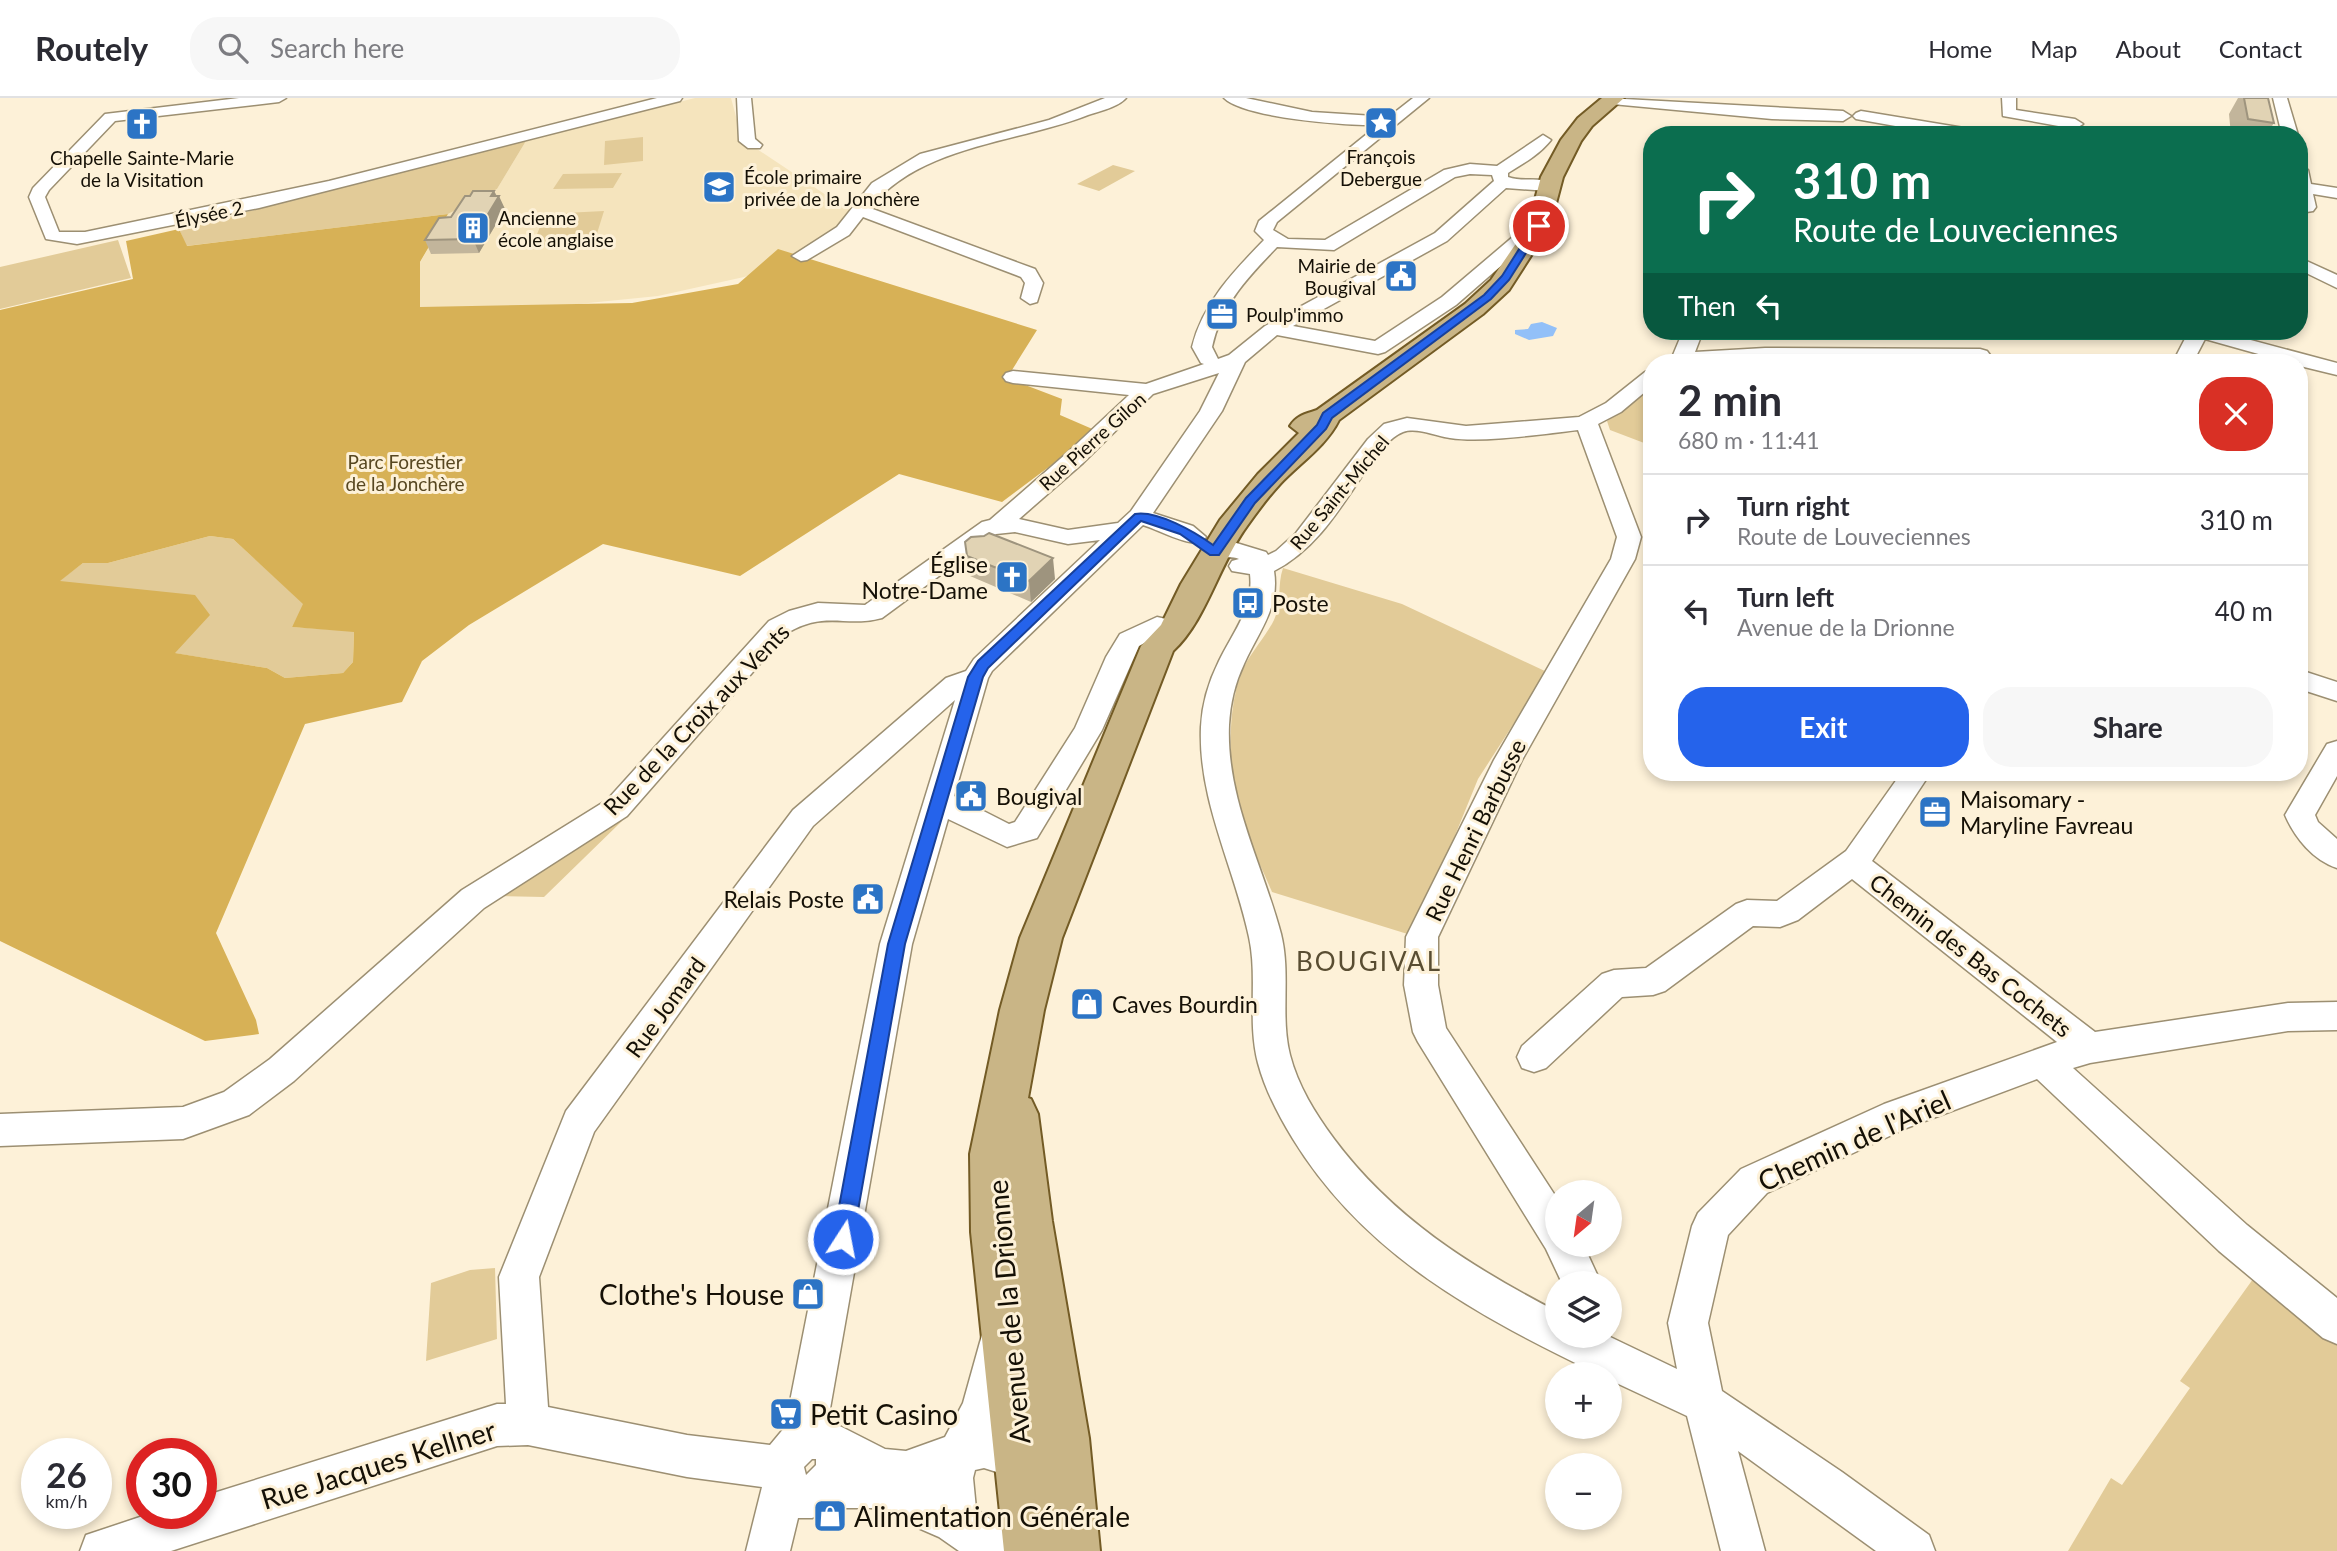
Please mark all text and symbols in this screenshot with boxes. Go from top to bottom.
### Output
search box [190,17,680,80]
text: Routely [35,28,148,68]
icon: search [214,29,252,67]
text: Search here [270,32,404,64]
text: Home [1928,34,1992,63]
text: Map [2030,34,2078,63]
text: About [2116,34,2181,63]
text: Contact [2219,34,2302,63]
place icon: François Debergue [1362,104,1400,142]
church icon: Chapelle Sainte-Marie de la Visitation [123,105,161,143]
place label: François Debergue [1340,145,1422,190]
place label: Chapelle Sainte-Marie de la Visitation [50,146,234,191]
text: 310 m [1793,151,1931,209]
icon: right [1678,154,1769,245]
place label: École primaire privée de la Jonchère [744,165,920,210]
school or university icon: École primaire privée de la Jonchère [700,168,738,206]
street label: Élysée 2 [173,196,245,232]
pin [1509,196,1569,256]
place label: Ancienne école anglaise [498,206,614,251]
icon: arrive [1520,207,1558,245]
building icon: Ancienne école anglaise [454,209,492,247]
text: Route de Louveciennes [1793,210,2118,249]
place label: Mairie de Bougival [1298,254,1376,299]
public building icon: Mairie de Bougival [1382,257,1420,295]
icon: left [1750,287,1788,325]
text: Then [1678,290,1736,322]
office icon: Poulp'immo [1203,295,1241,333]
place label: Poulp'immo [1246,303,1343,326]
text: 2 min [1678,375,1782,425]
button: close [2199,377,2273,451]
street label: Rue Pierre Gilon [1034,387,1150,495]
text: 680 m · 11:41 [1678,426,1820,454]
street label: Rue Saint-Michel [1285,430,1393,554]
park label: Parc Forestier de la Jonchère [345,450,465,495]
text: Turn right [1737,490,1850,522]
icon: right [1678,501,1716,539]
text: 310 m [2200,504,2273,536]
text: Route de Louveciennes [1737,522,1971,550]
place label: Église Notre-Dame [861,550,988,604]
church icon: Église Notre-Dame [993,558,1031,596]
text: Turn left [1737,581,1834,613]
bus stop icon: Poste [1229,584,1267,622]
place label: Poste [1272,589,1329,617]
icon: left [1678,592,1716,630]
text: 40 m [2215,595,2273,627]
text: Avenue de la Drionne [1737,613,1955,641]
street label: Rue de la Croix aux Vents [597,617,795,821]
button: Exit [1678,687,1969,767]
button: Share [1983,687,2273,767]
street label: Rue Henri Barbusse [1419,734,1531,926]
public building icon: Bougival [952,777,990,815]
place label: Bougival [996,782,1083,810]
place label: Maisomary - Maryline Favreau [1960,785,2133,839]
office icon: Maisomary - Maryline Favreau [1916,793,1954,831]
street label: Chemin des Bas Cochets [1864,867,2078,1043]
public building icon: Relais Poste [849,880,887,918]
place label: Relais Poste [723,885,844,913]
district label: BOUGIVAL [1296,945,1442,977]
street label: Rue Jomard [619,951,711,1063]
shop icon: Caves Bourdin [1068,985,1106,1023]
place label: Caves Bourdin [1112,990,1258,1018]
street label: Chemin de l'Ariel [1752,1082,1956,1198]
street label: Avenue de la Drionne [980,1179,1036,1445]
north arrow [1545,1180,1622,1256]
map controls [1545,1180,1622,1530]
position arrow [806,1202,880,1276]
button: layers [1545,1271,1622,1348]
shop icon: Clothe's House [789,1275,827,1313]
place label: Clothe's House [599,1277,784,1311]
button: + [1545,1362,1622,1439]
supermarket icon: Petit Casino [767,1395,805,1433]
place label: Petit Casino [810,1397,958,1431]
street label: Rue Jacques Kellner [257,1412,499,1516]
speed limit sign: 30 [126,1438,217,1529]
text: 26 [46,1453,87,1495]
button: − [1545,1453,1622,1530]
text: km/h [45,1490,88,1512]
shop icon: Alimentation Générale [811,1497,849,1535]
place label: Alimentation Générale [854,1499,1130,1533]

